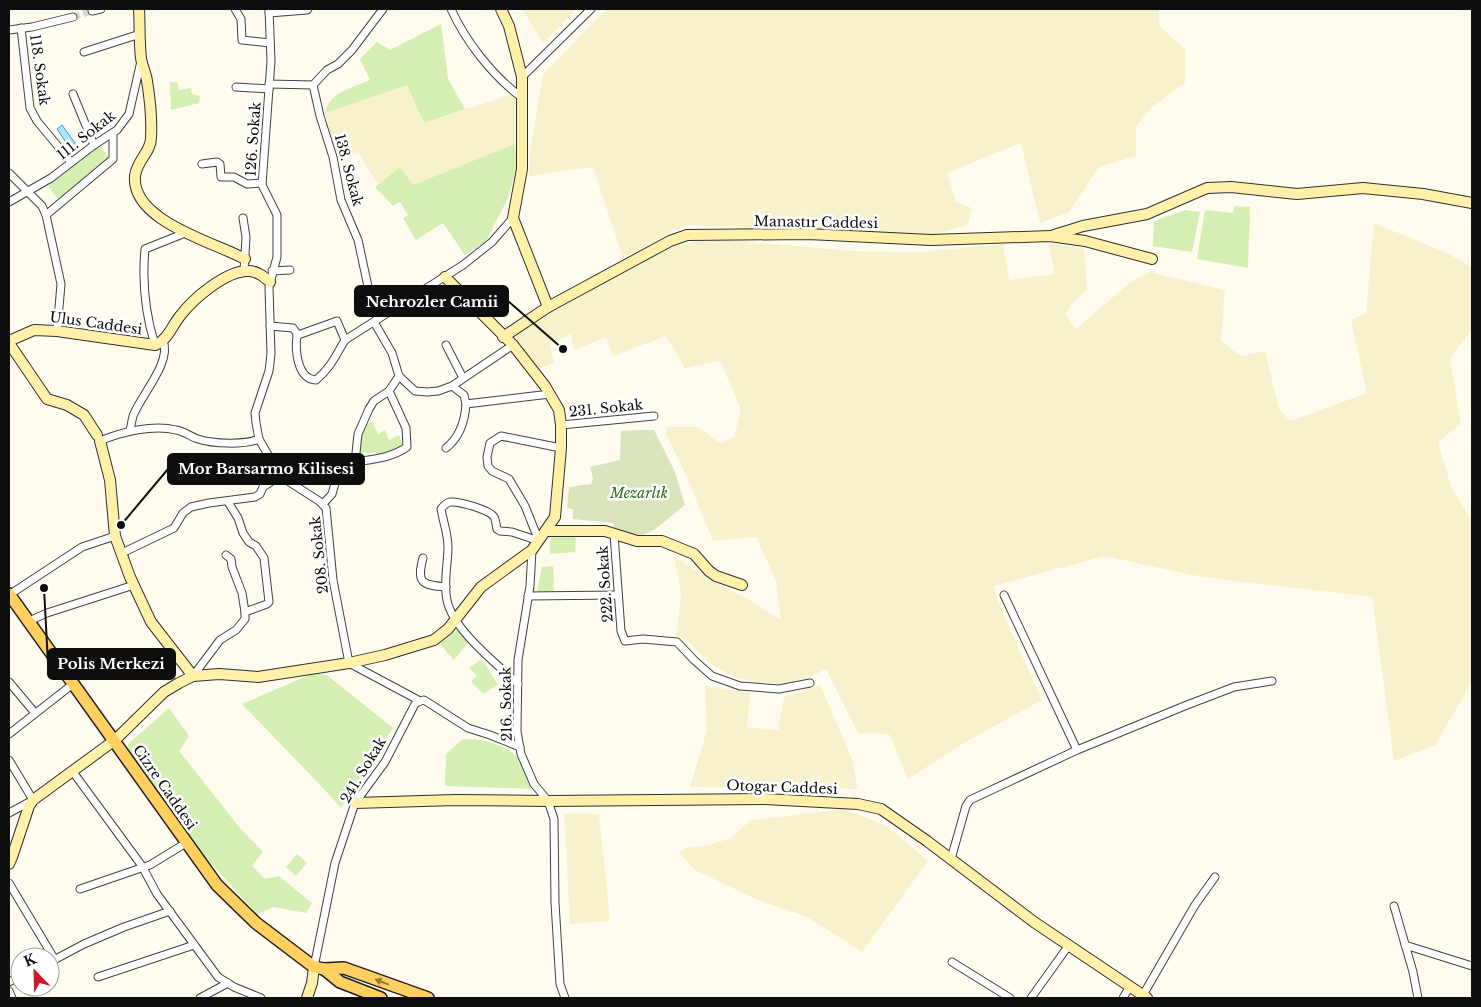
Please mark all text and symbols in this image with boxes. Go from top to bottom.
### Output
street label: 118. Sokak [26,33,54,107]
street label: 126. Sokak [241,101,265,177]
street label: 111. Sokak [53,106,119,164]
street label: 138. Sokak [331,132,367,209]
street label: Manastır Caddesi [754,212,878,232]
callout: Nehrozler Camii [355,286,508,316]
text: Nehrozler Camii [366,292,499,311]
street label: Ulus Caddesi [48,308,144,338]
street label: 231. Sokak [568,395,644,421]
callout: Mor Barsarmo Kilisesi [168,454,364,484]
text: Mor Barsarmo Kilisesi [178,459,355,478]
park label: Mezarlık [609,484,668,502]
street label: 208. Sokak [306,515,332,595]
street label: 222. Sokak [593,545,617,623]
callout: Polis Merkezi [48,649,175,679]
text: Polis Merkezi [57,654,165,673]
street label: 216. Sokak [496,666,516,742]
street label: 241. Sokak [336,733,390,806]
street label: Cizre Caddesi [129,741,201,833]
street label: Otogar Caddesi [726,776,838,798]
north arrow [10,947,60,997]
text: K [21,949,39,971]
one-way arrow [374,978,389,986]

